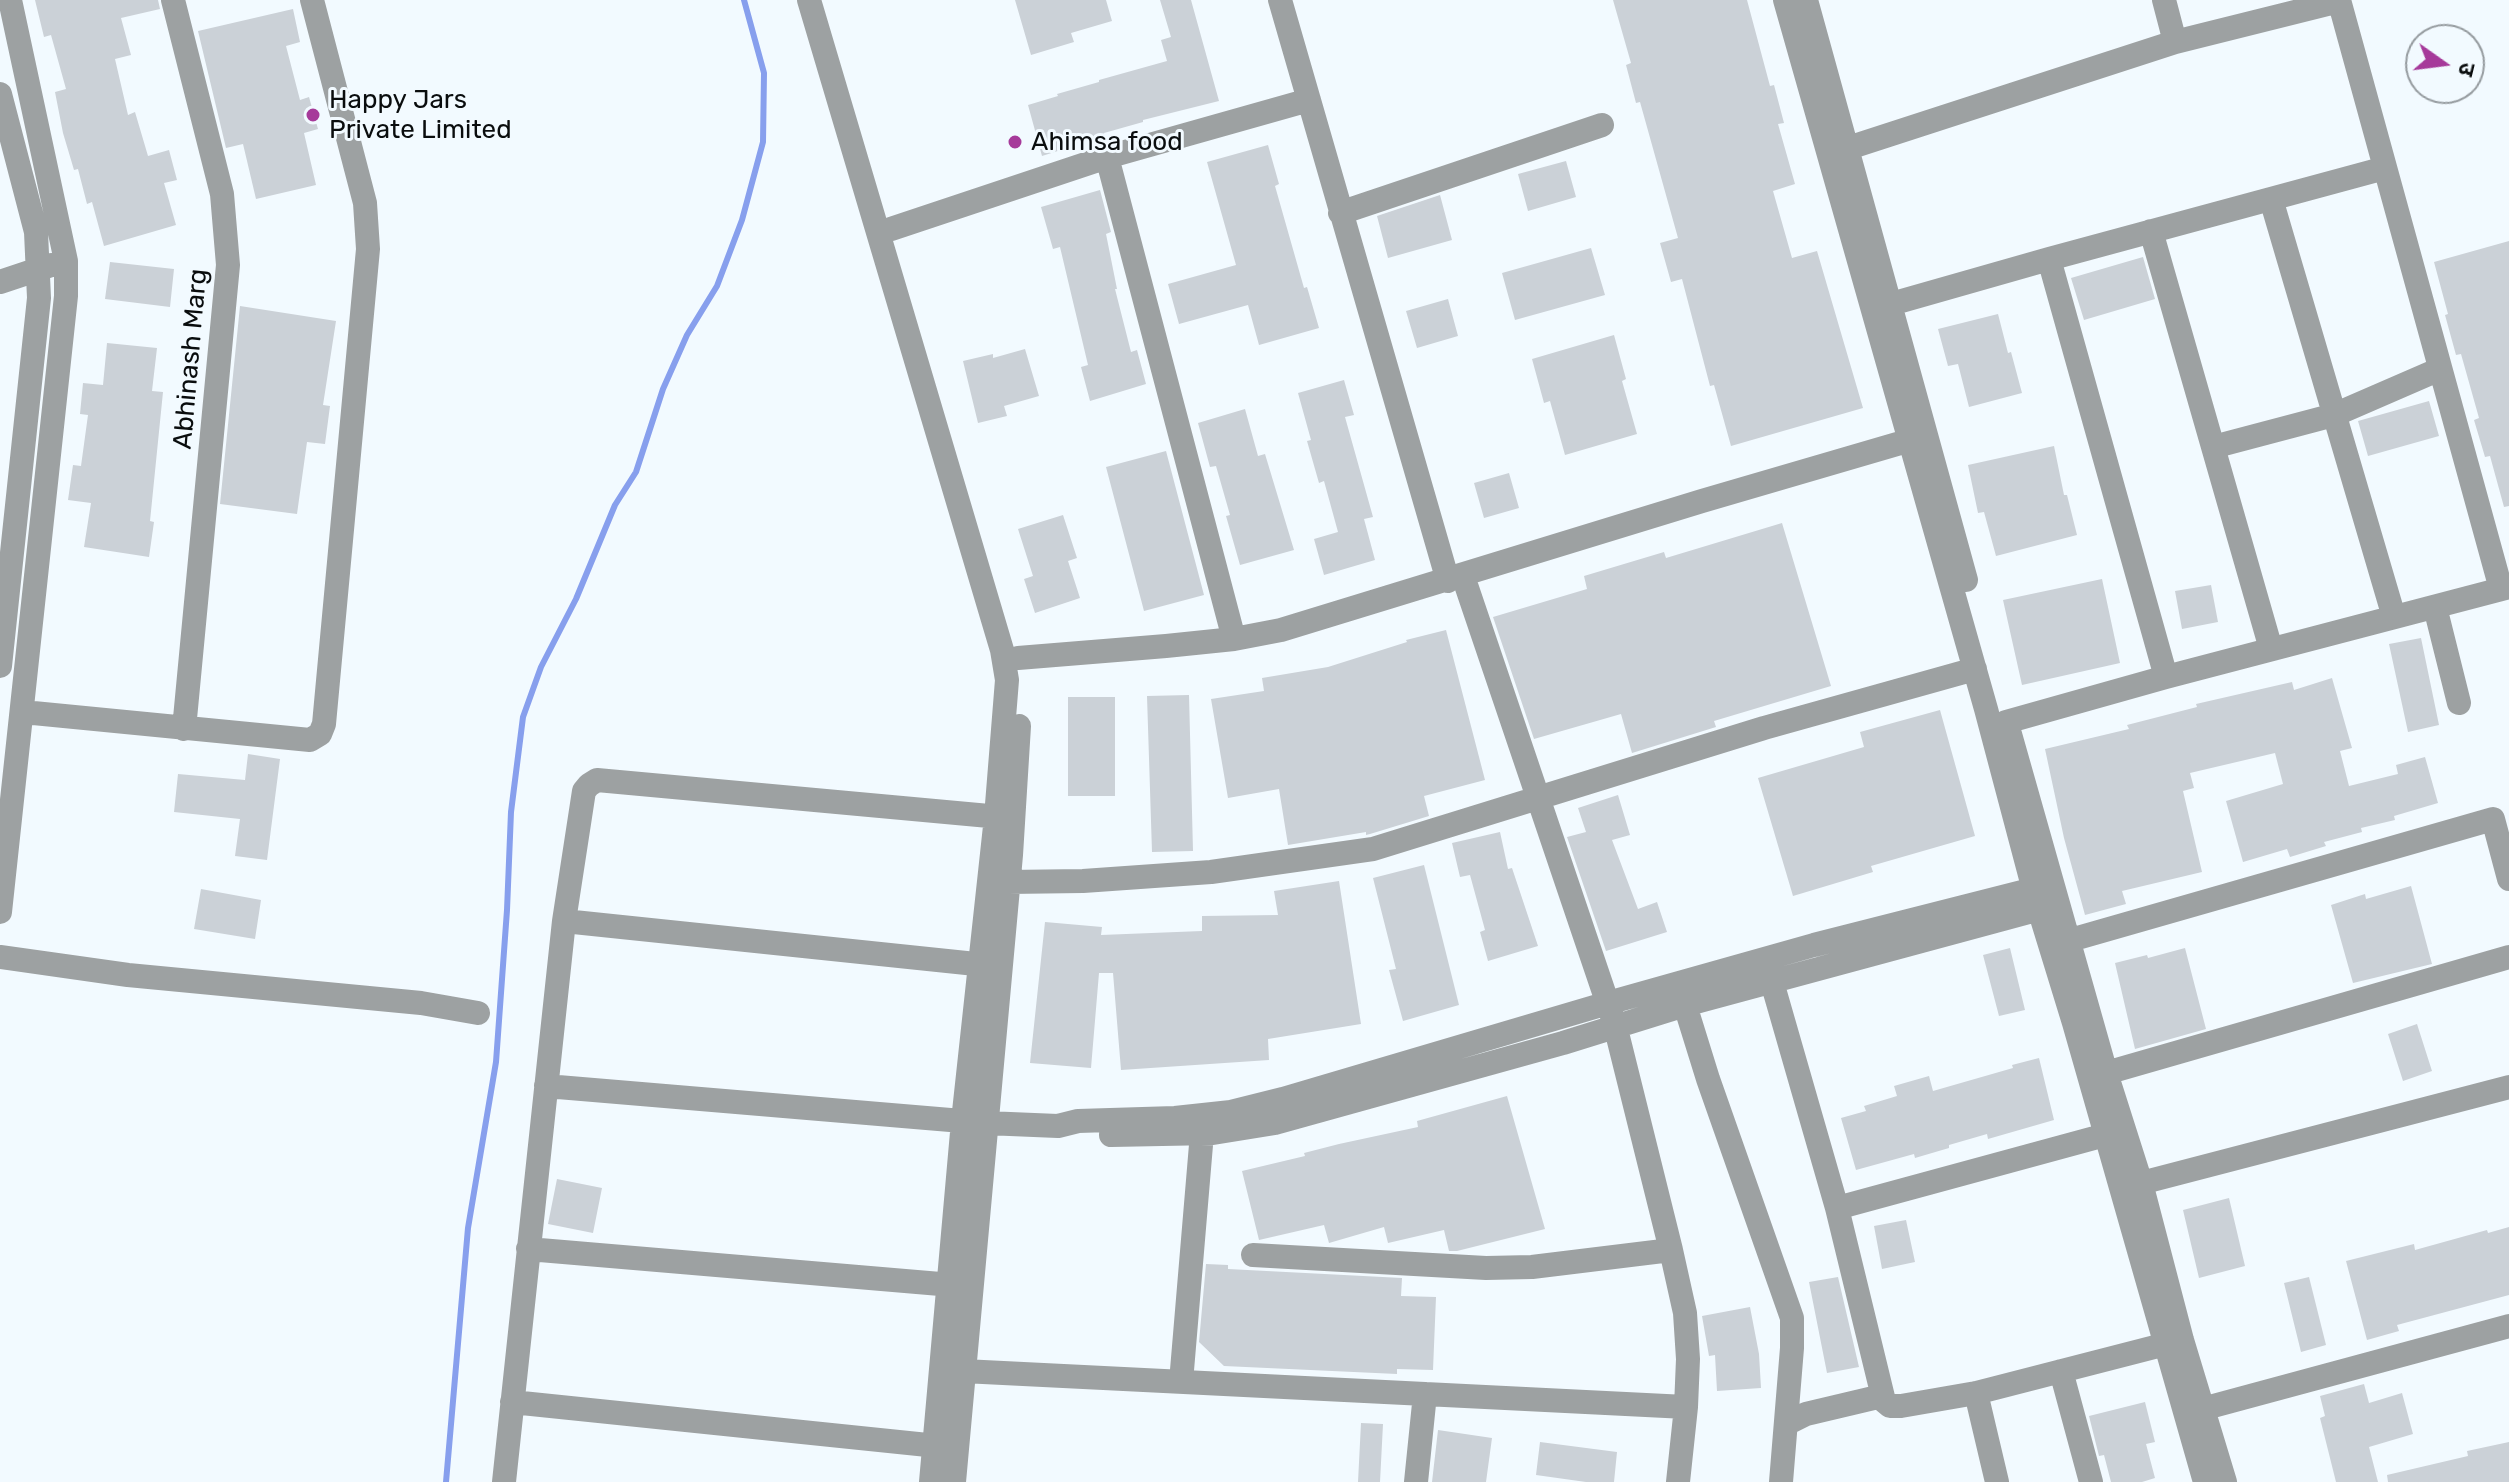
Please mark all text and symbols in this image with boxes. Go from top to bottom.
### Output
north arrow [2405,24,2485,104]
text: उ [2452,60,2481,79]
place label: Happy Jars Private Limited [329,84,512,146]
marker: Happy Jars Private Limited [304,106,322,124]
place label: Ahimsa food [1031,126,1183,158]
marker: Ahimsa food [1006,133,1024,151]
street label: Abhinash Marg [168,268,214,450]

